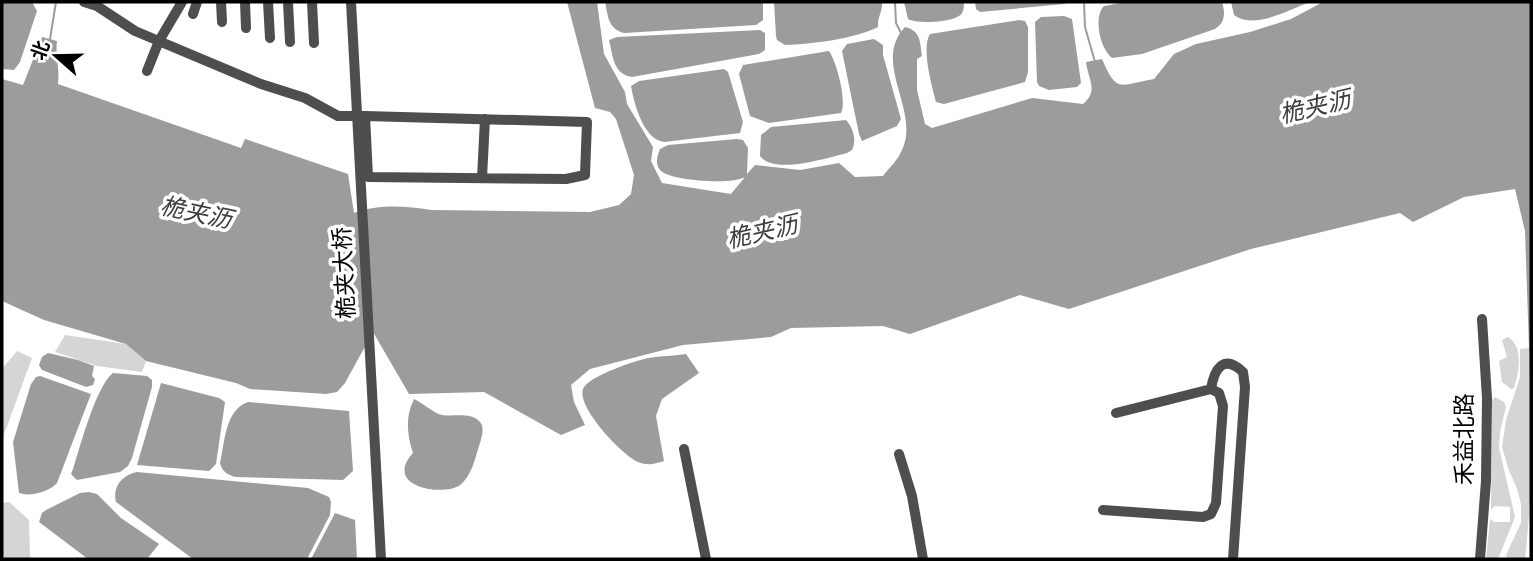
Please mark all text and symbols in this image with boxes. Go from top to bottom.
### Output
north arrow [21,21,91,91]
text: 北 [26,37,55,63]
water label: 桅夹沥 [1277,84,1357,129]
water label: 桅夹沥 [158,192,238,235]
water label: 桅夹沥 [724,209,804,254]
street label: 桅夹大桥 [328,226,360,320]
street label: 禾益北路 [1450,393,1478,485]

